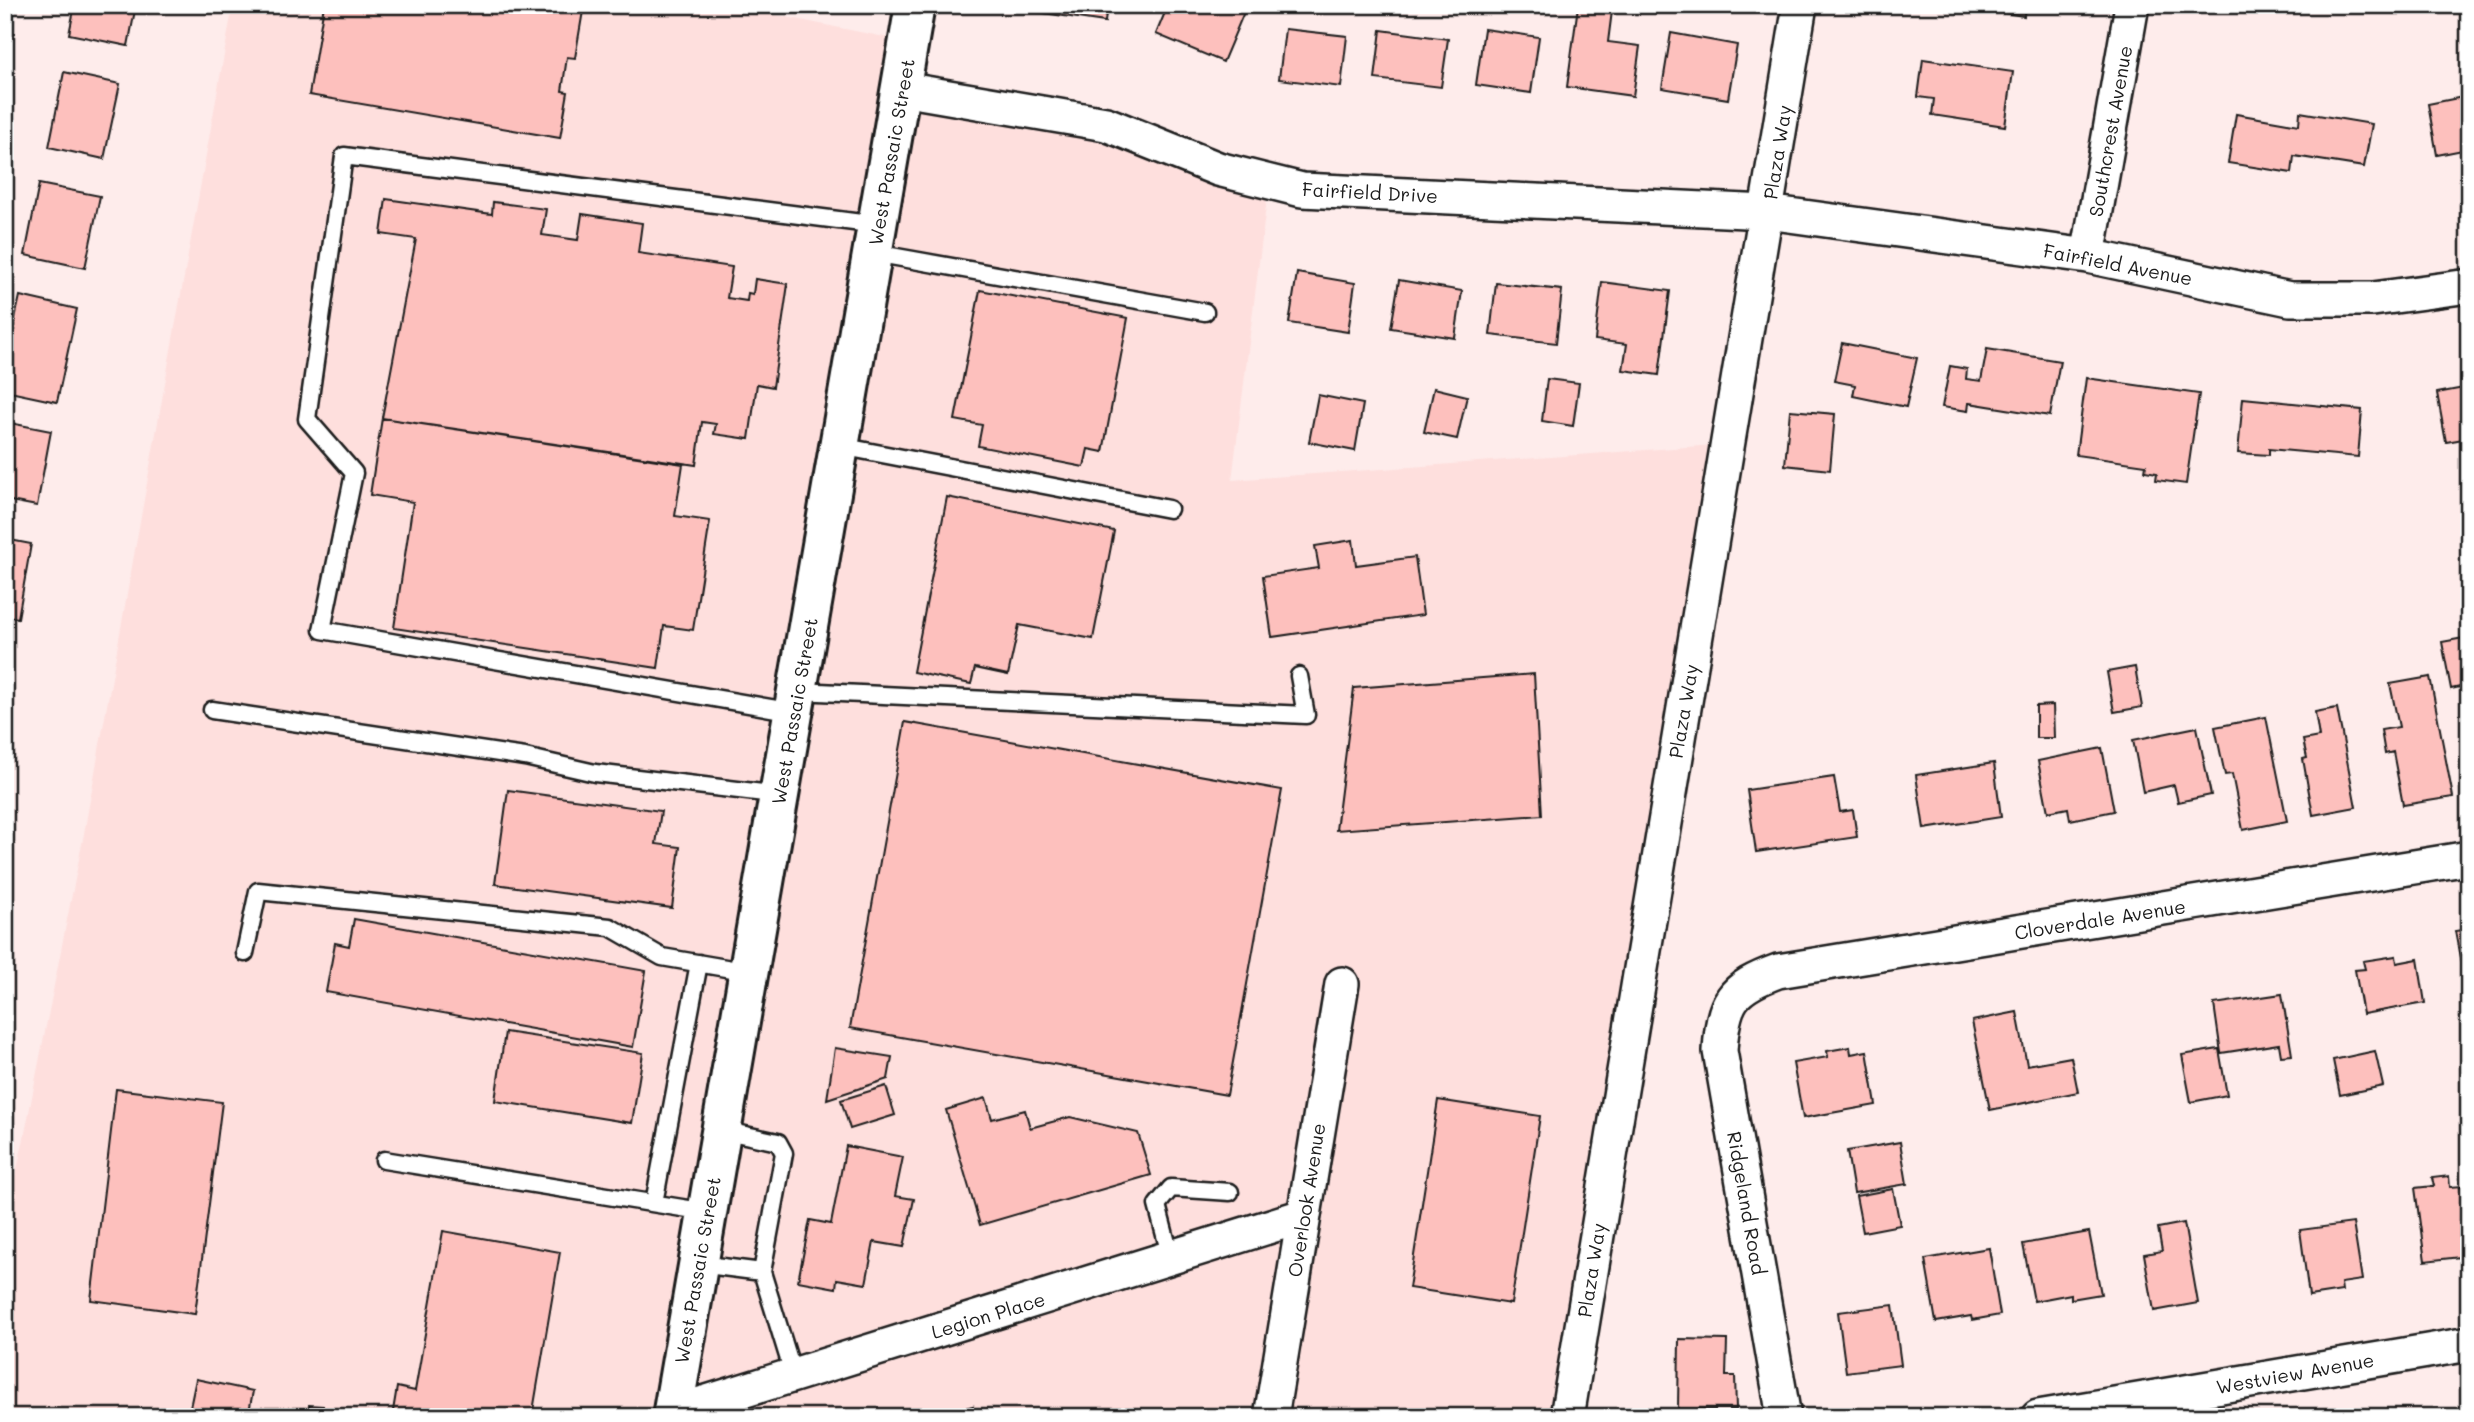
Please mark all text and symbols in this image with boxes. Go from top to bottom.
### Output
street label: Southcrest Avenue [2083,43,2137,219]
street label: West Passaic Street [862,57,920,247]
street label: Plaza Way [1757,103,1797,201]
street label: Fairfield Drive [1301,176,1439,208]
street label: Fairfield Avenue [2041,237,2195,291]
street label: West Passaic Street [765,616,823,806]
street label: Plaza Way [1662,662,1704,760]
street label: Cloverdale Avenue [2013,893,2187,945]
street label: Overlook Avenue [1281,1121,1331,1279]
street label: Ridgeland Road [1722,1129,1772,1277]
street label: West Passaic Street [668,1175,726,1365]
street label: Plaza Way [1571,1221,1611,1319]
street label: Legion Place [928,1286,1048,1344]
street label: Westview Avenue [2214,1347,2376,1399]

